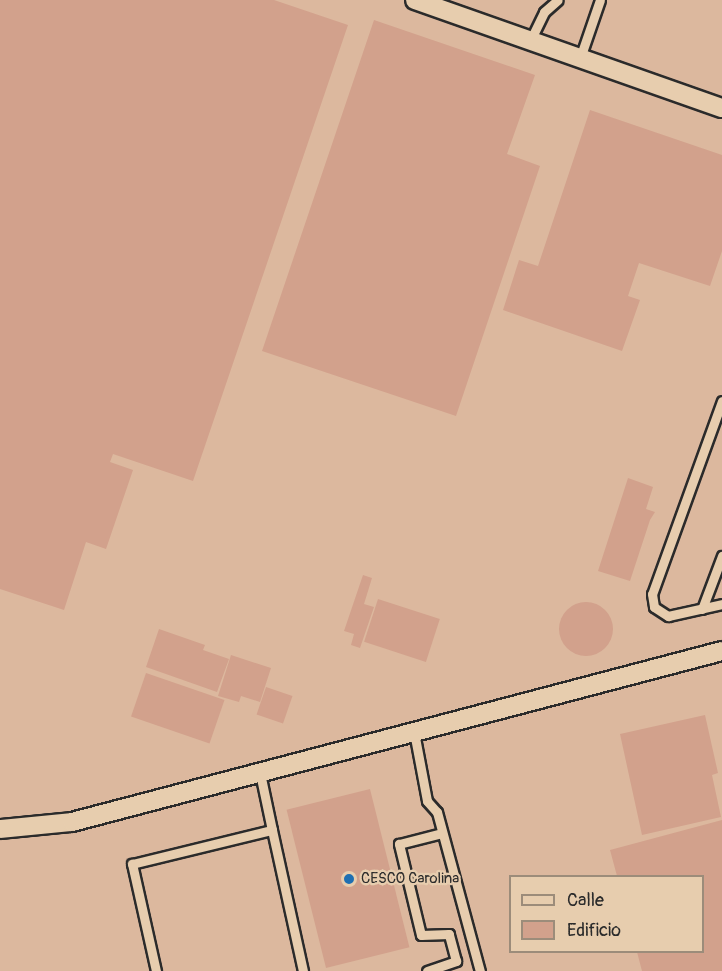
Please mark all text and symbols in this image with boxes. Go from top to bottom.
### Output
place label: CESCO Carolina [361,870,459,888]
marker: CESCO Carolina [342,872,356,886]
legend [509,875,704,953]
text: Calle [567,889,604,912]
text: Edificio [567,919,621,942]

